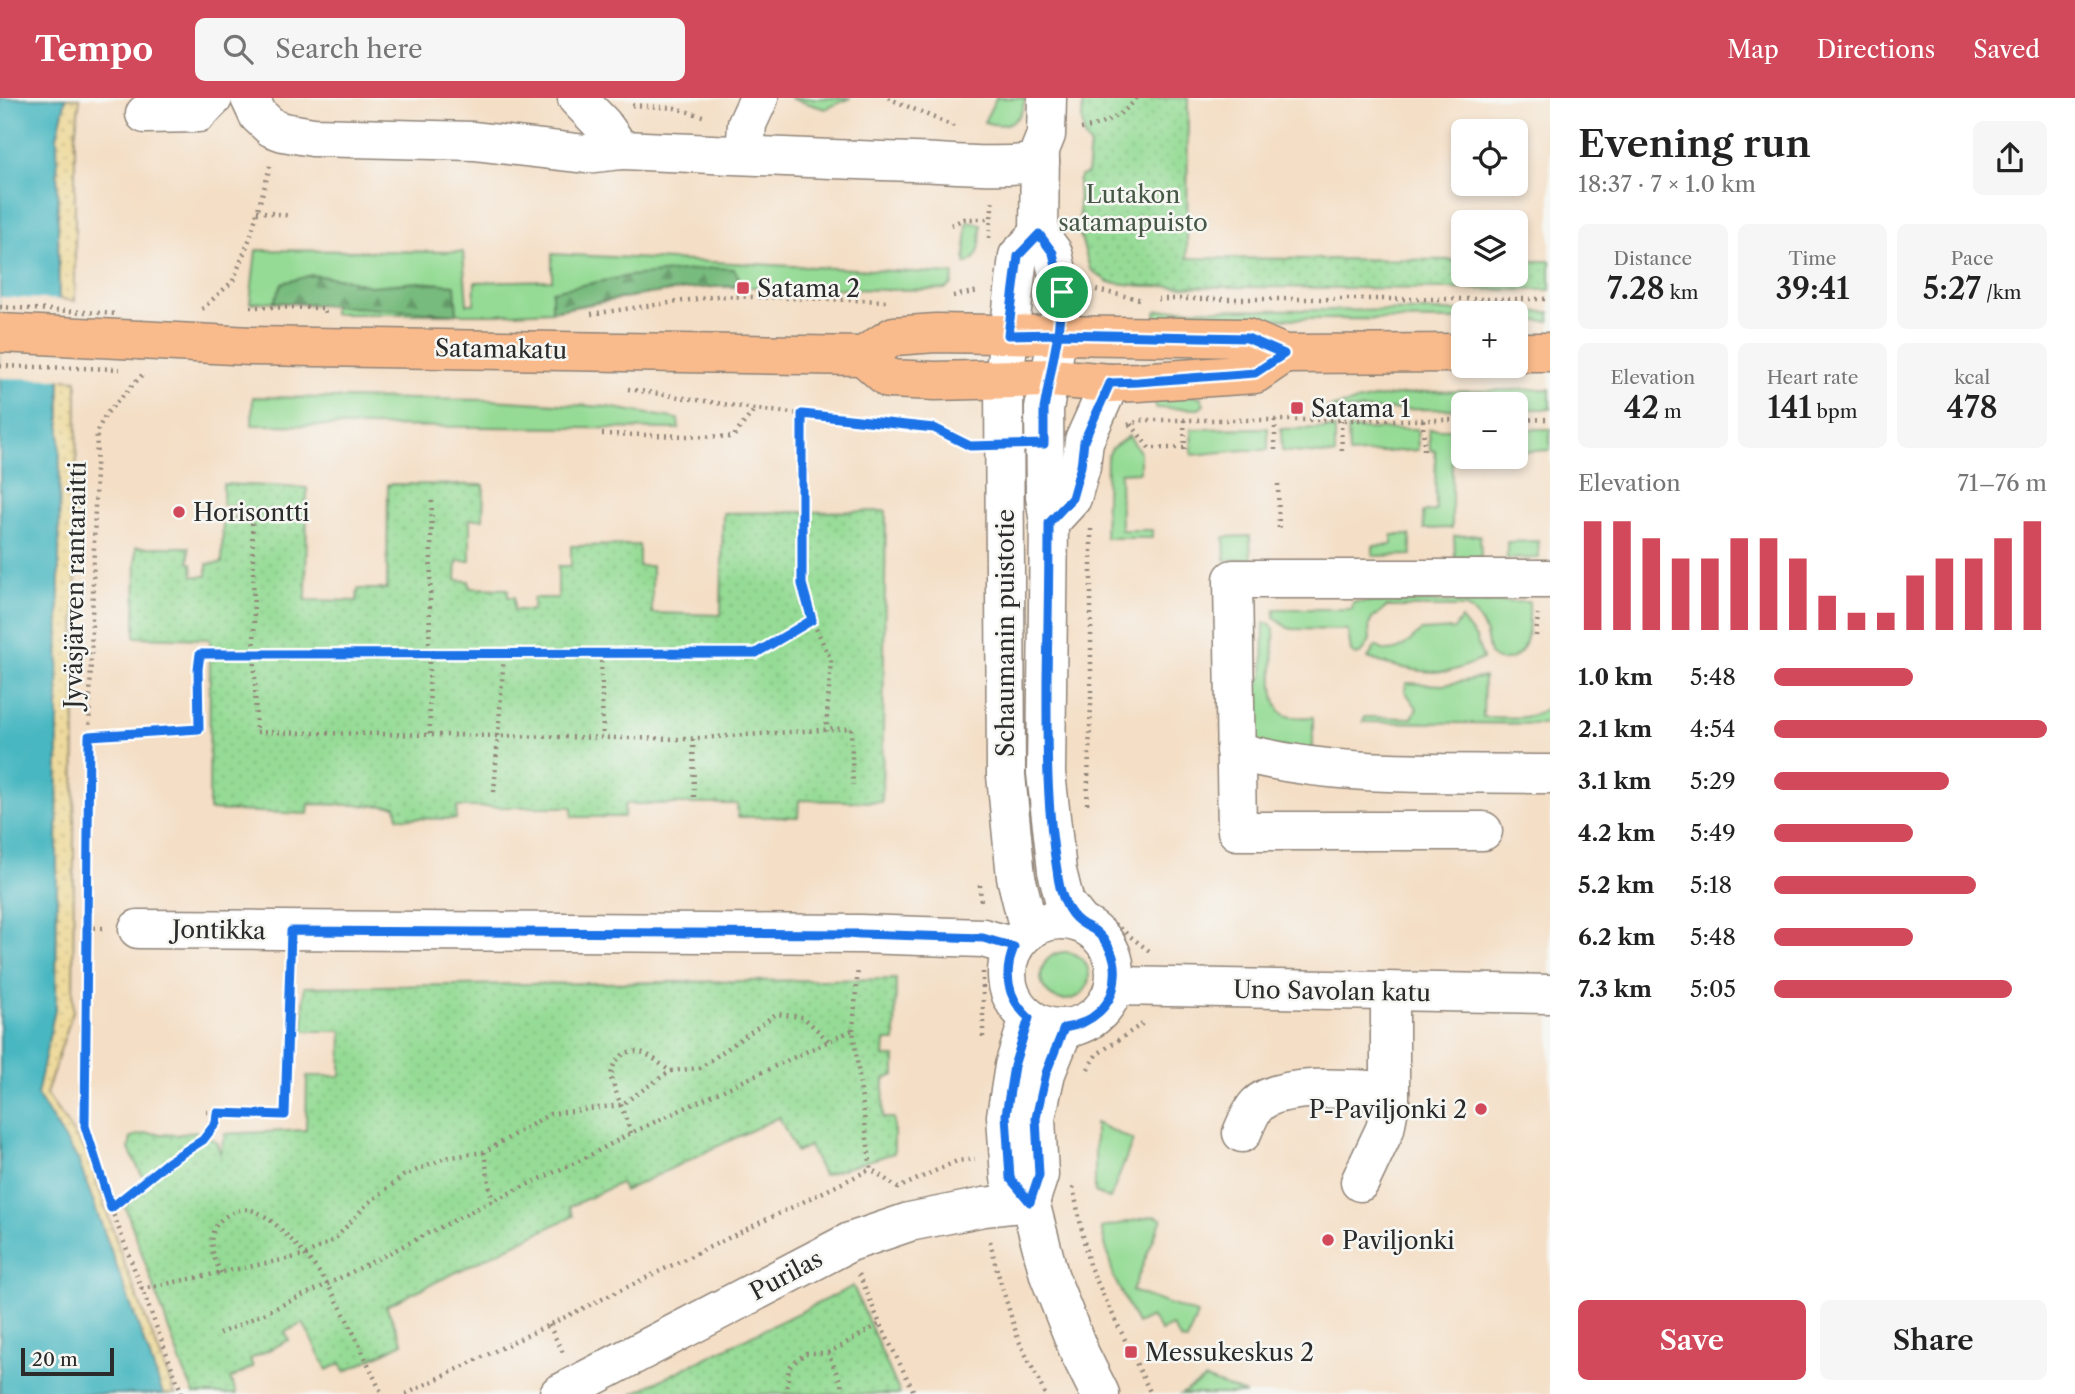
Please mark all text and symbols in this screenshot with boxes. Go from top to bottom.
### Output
search box [195,18,685,81]
text: Tempo [35,29,153,70]
icon: search [219,30,257,68]
text: Search here [275,33,423,65]
text: Map [1727,35,1779,64]
text: Directions [1817,35,1935,64]
text: Saved [1973,35,2040,64]
map controls [1451,119,1528,469]
button: locate [1451,119,1528,196]
text: Evening run [1578,120,1811,167]
button: share [1973,121,2047,195]
text: 18:37 · 7 × 1.0 km [1578,170,1756,198]
park label: Lutakon satamapuisto [1058,180,1208,237]
button: layers [1451,210,1528,287]
text: Distance [1614,247,1692,270]
text: Time [1788,247,1837,270]
text: Pace [1951,247,1994,270]
pin [1032,262,1092,322]
text: 7.28 [1607,270,1665,307]
text: 39:41 [1775,270,1850,307]
text: 5:27 [1923,270,1981,307]
icon: arrive [1043,273,1081,311]
place label: Satama 2 [757,274,860,303]
marker: Satama 2 [735,280,751,296]
text: km [1665,281,1699,304]
text: /km [1981,281,2022,304]
button: + [1451,301,1528,378]
street label: Satamakatu [435,333,568,365]
text: Elevation [1610,366,1695,389]
text: Heart rate [1767,366,1858,389]
text: kcal [1954,366,1990,389]
text: 42 [1624,389,1659,426]
text: 141 [1768,389,1812,426]
text: 478 [1947,389,1998,426]
button: − [1451,392,1528,469]
place label: Satama 1 [1311,394,1410,423]
marker: Satama 1 [1289,400,1305,416]
text: m [1659,400,1682,423]
text: bpm [1812,400,1857,423]
street label: Jyväsjärven rantaraitti [58,461,92,713]
text: Elevation [1578,469,1681,497]
text: 71–76 m [1958,469,2047,497]
place label: Horisontti [193,498,310,527]
marker: Horisontti [171,504,187,520]
street label: Schaumanin puistotie [991,509,1020,757]
text: 1.0 km [1578,663,1653,691]
text: 5:48 [1690,663,1736,691]
text: 2.1 km [1578,715,1652,743]
text: 4:54 [1690,715,1736,743]
text: 3.1 km [1578,767,1652,795]
text: 5:29 [1690,767,1736,795]
text: 4.2 km [1578,819,1655,847]
text: 5:49 [1690,819,1736,847]
text: 5.2 km [1578,871,1654,899]
text: 5:18 [1690,871,1732,899]
street label: Jontikka [168,915,266,945]
text: 6.2 km [1578,923,1656,951]
text: 5:48 [1690,923,1736,951]
street label: Uno Savolan katu [1233,975,1431,1007]
text: 7.3 km [1578,975,1652,1003]
text: 5:05 [1690,975,1736,1003]
place label: P-Paviljonki 2 [1309,1095,1467,1124]
marker: P-Paviljonki 2 [1473,1101,1489,1117]
place label: Paviljonki [1342,1226,1455,1255]
marker: Paviljonki [1320,1232,1336,1248]
street label: Purilas [745,1244,827,1306]
button: Save [1578,1300,1806,1380]
button: Share [1820,1300,2047,1380]
place label: Messukeskus 2 [1145,1338,1314,1367]
marker: Messukeskus 2 [1123,1344,1139,1360]
scale bar [21,1345,114,1377]
text: 20 m [32,1348,78,1371]

